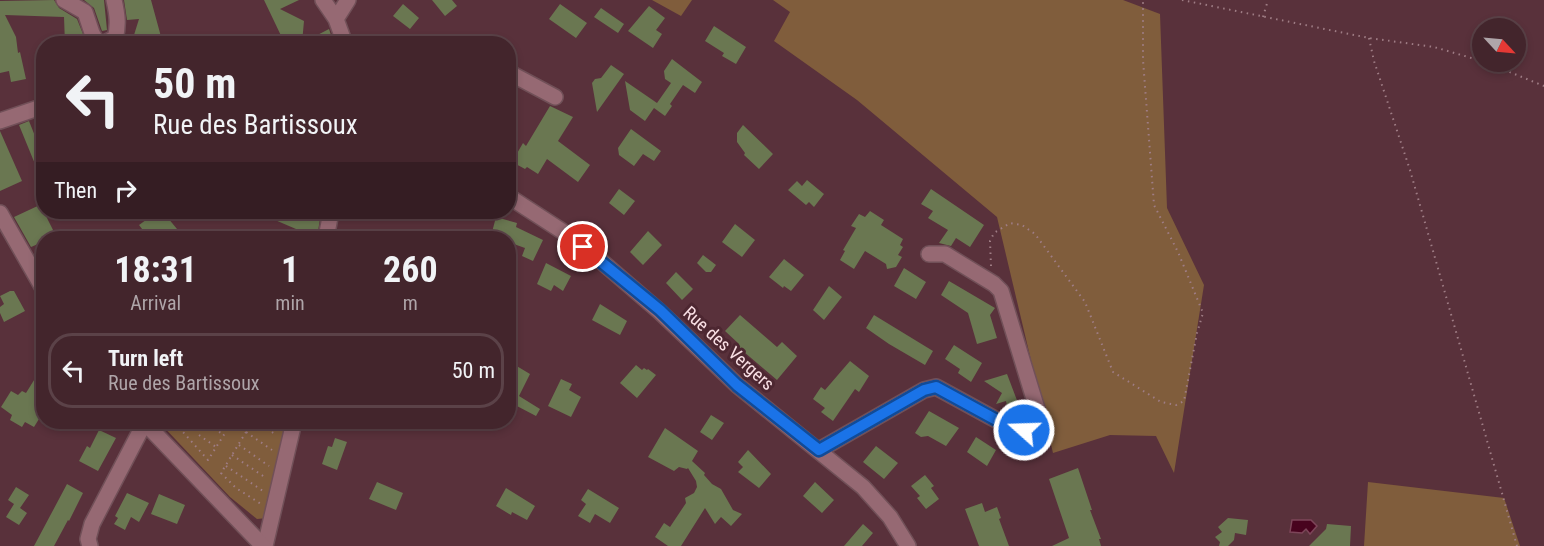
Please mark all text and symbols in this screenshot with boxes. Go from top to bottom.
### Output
north arrow [1472,18,1526,72]
map controls [1472,18,1526,72]
text: 50 m [153,59,236,108]
icon: left [54,60,132,138]
text: Rue des Bartissoux [153,109,358,141]
icon: right [109,174,142,207]
text: Then [54,178,97,203]
pin [557,221,608,272]
icon: arrive [566,230,599,263]
text: 18:31 [114,249,197,291]
text: 1 [281,249,299,291]
text: 260 [383,249,438,291]
text: Arrival [130,291,181,315]
text: min [275,291,305,315]
text: m [403,291,418,315]
street label: Rue des Vergers [679,302,779,394]
text: Turn left [108,346,183,371]
icon: left [57,354,90,387]
text: 50 m [452,358,495,383]
text: Rue des Bartissoux [108,371,260,395]
position arrow [992,398,1056,462]

